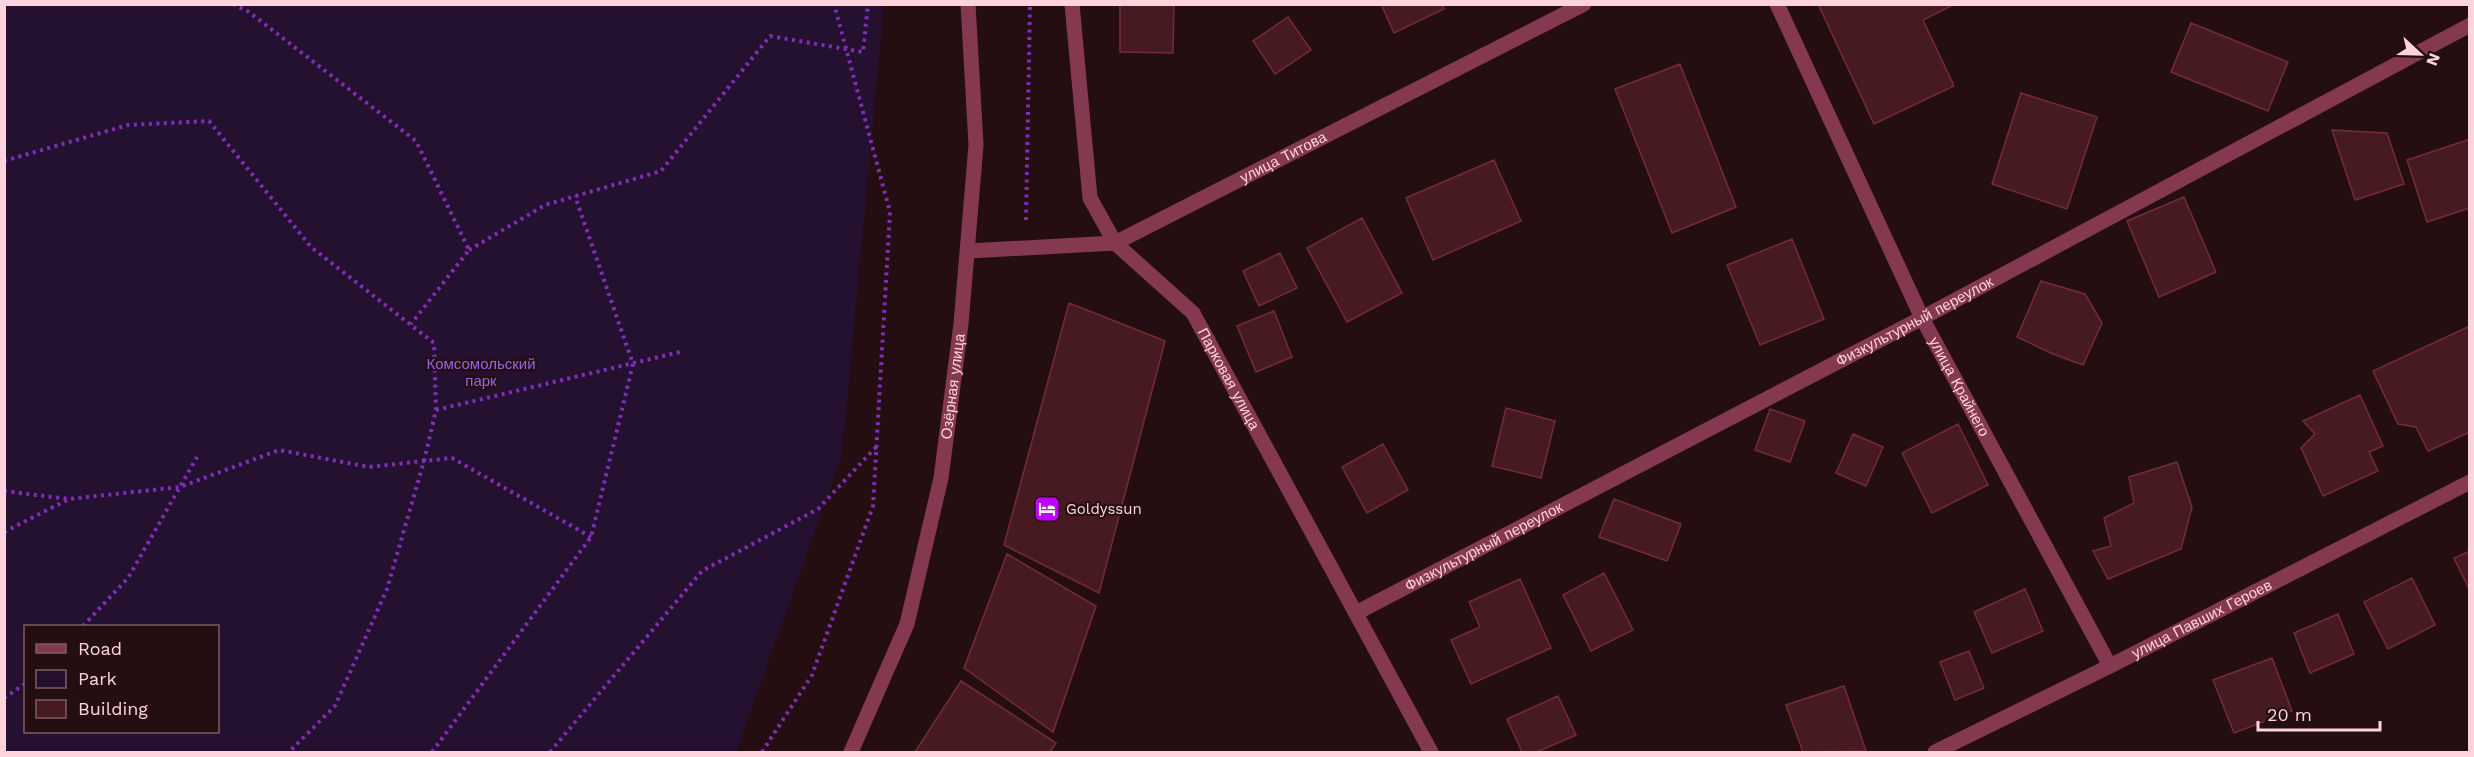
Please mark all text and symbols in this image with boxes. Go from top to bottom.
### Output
north arrow [2390,24,2450,84]
text: N [2422,50,2444,68]
street label: улица Титова [1237,128,1330,187]
street label: Физкультурный переулок [1833,272,1997,370]
street label: Парковая улица [1194,325,1264,433]
street label: Озёрная улица [937,332,969,440]
street label: улица Крайнего [1925,334,1993,440]
park label: Комсомольский парк [426,355,536,390]
hotel icon: Goldyssun [1032,494,1062,524]
street label: Физкультурный переулок [1402,498,1566,595]
place label: Goldyssun [1066,500,1142,518]
street label: улица Павших Героев [2129,576,2275,662]
legend [24,625,219,733]
text: Road [78,638,122,659]
text: Park [78,668,117,689]
scale bar [2258,694,2380,732]
text: Building [78,698,148,719]
text: 20 m [2267,704,2312,725]

